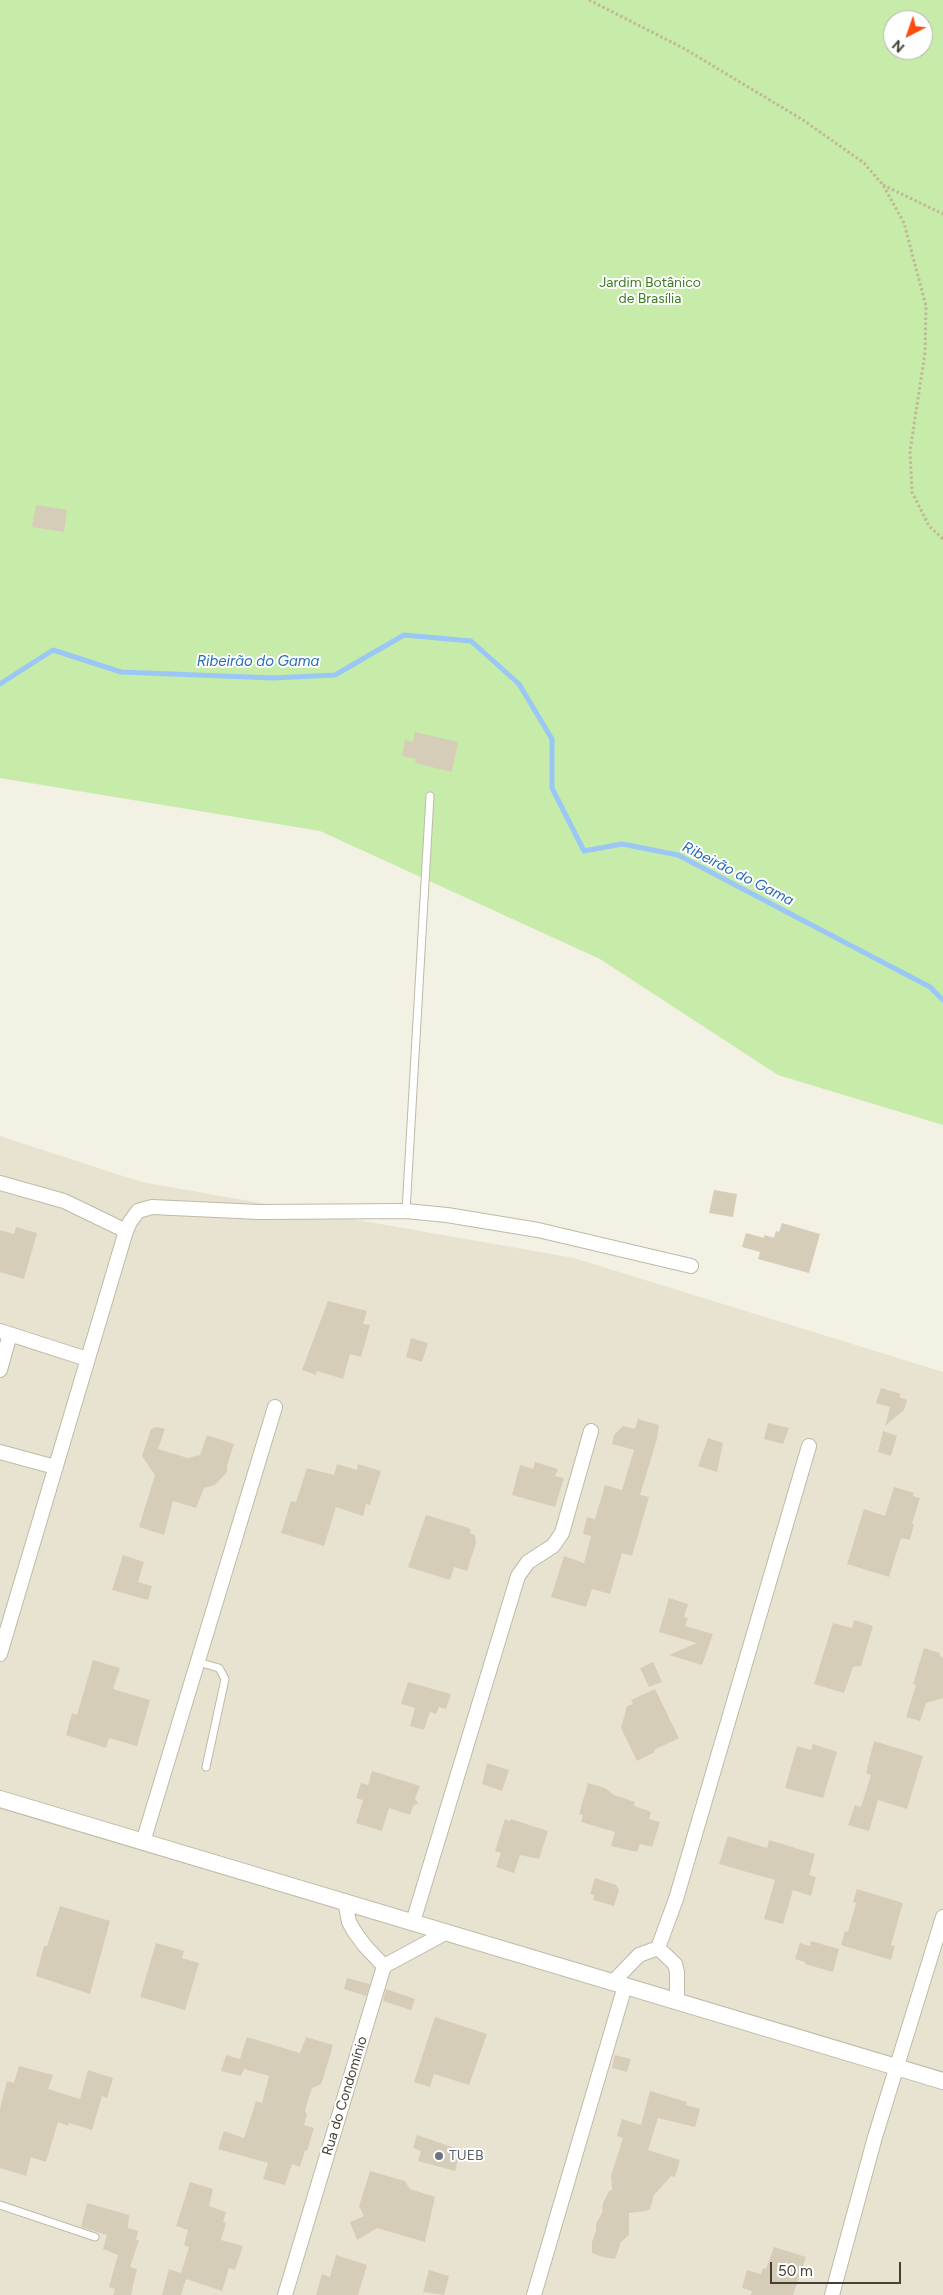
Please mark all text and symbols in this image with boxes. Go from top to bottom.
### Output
north arrow [883,10,933,60]
text: N [889,36,908,56]
park label: Jardim Botânico de Brasília [599,275,701,308]
water label: Ribeirão do Gama [197,653,319,671]
water label: Ribeirão do Gama [679,838,797,910]
street label: Rua do Condomínio [319,2034,371,2158]
place label: TUEB [449,2148,483,2164]
marker: TUEB [433,2150,445,2162]
scale bar [773,2252,904,2284]
text: 50 m [778,2262,813,2280]

